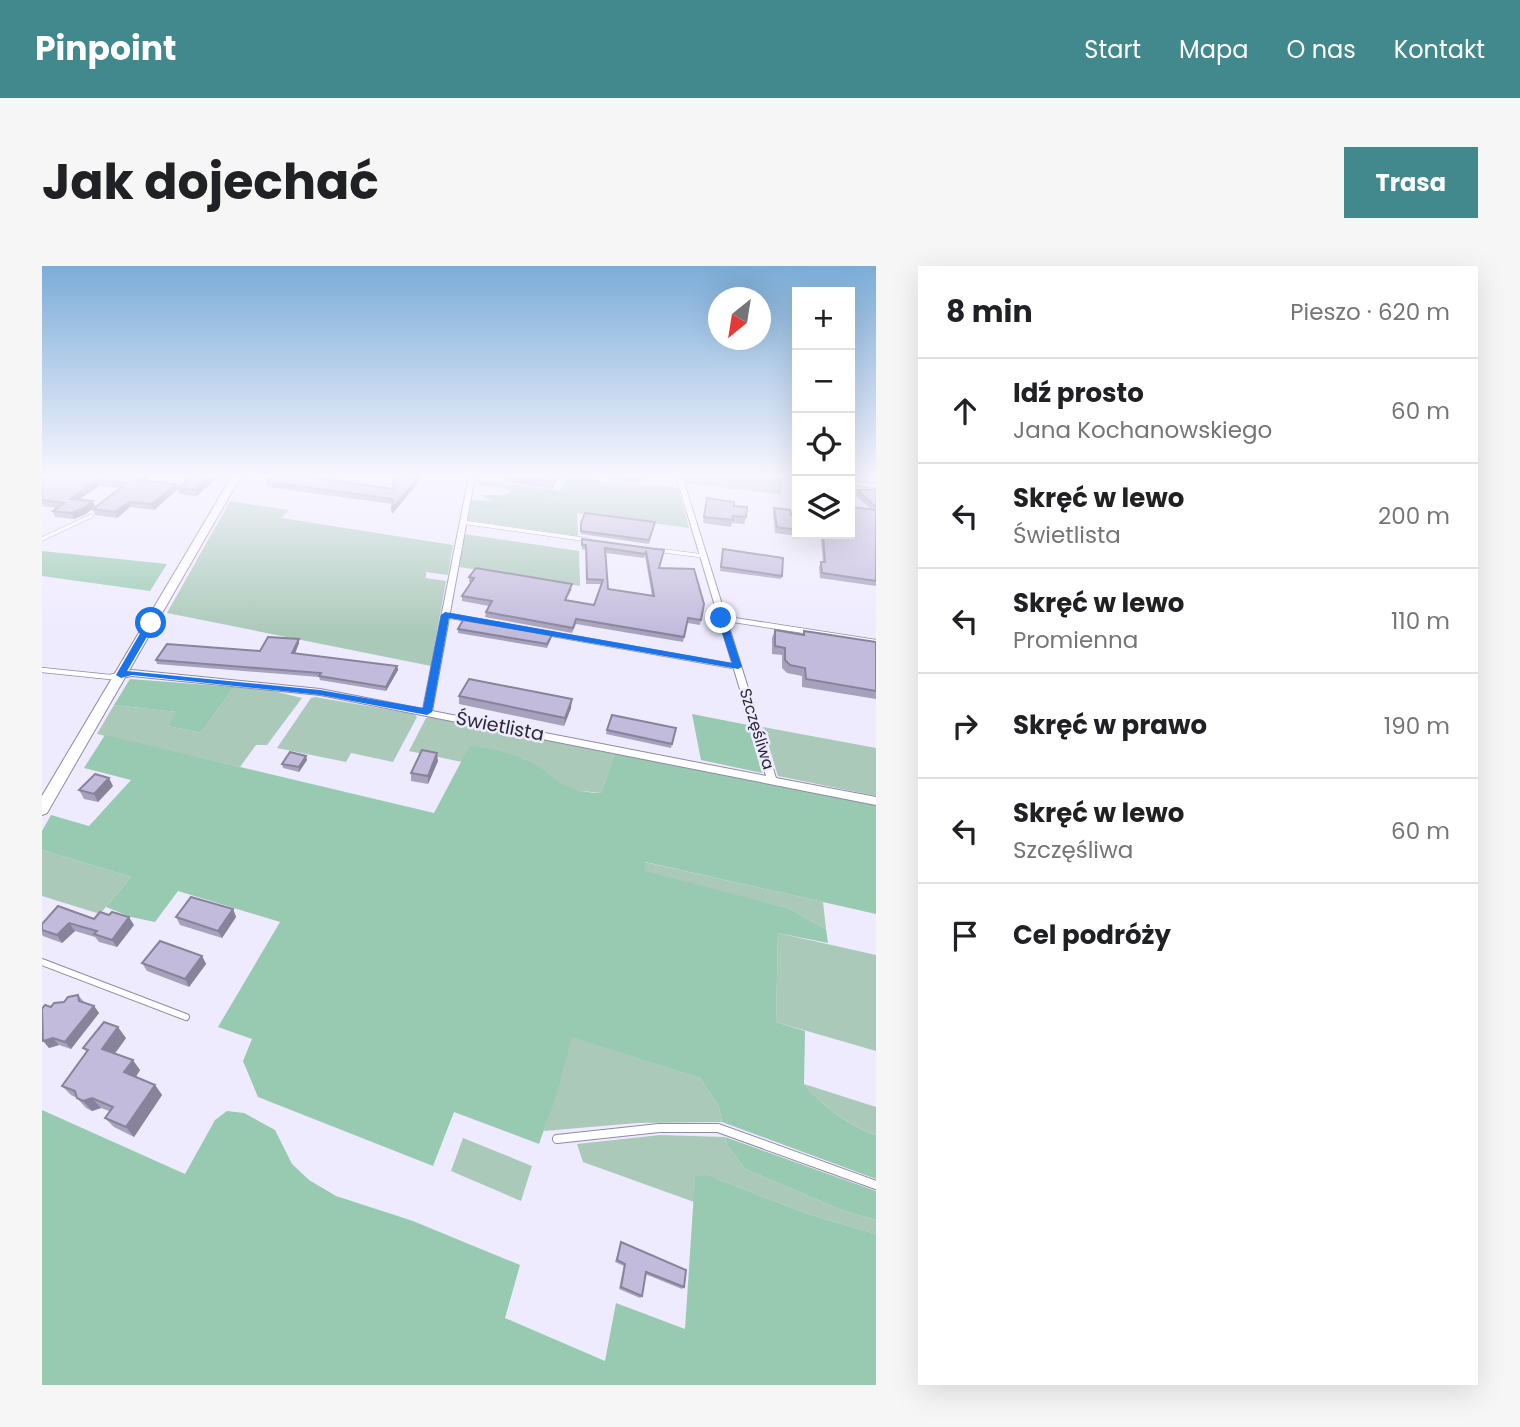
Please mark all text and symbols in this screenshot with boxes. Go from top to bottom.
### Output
text: Pinpoint [35,25,176,72]
text: Start [1084,33,1141,66]
text: Mapa [1179,33,1248,66]
text: O nas [1286,33,1356,66]
text: Kontakt [1394,33,1485,66]
button: Trasa [1344,147,1478,218]
text: Jak dojechać [42,148,379,216]
north arrow [708,287,771,350]
map controls [792,287,855,539]
button: + [792,287,855,350]
text: 8 min [946,290,1033,333]
text: Pieszo · 620 m [1290,296,1450,328]
button: − [792,350,855,413]
text: Idź prosto [1013,375,1144,411]
icon: ahead [946,392,984,430]
text: 60 m [1391,395,1450,427]
button: locate [792,413,855,476]
text: Jana Kochanowskiego [1013,414,1272,446]
button: layers [792,476,855,539]
text: Skręć w lewo [1013,480,1184,516]
icon: left [946,497,984,535]
text: 200 m [1378,500,1450,532]
text: Świetlista [1013,519,1121,551]
text: Skręć w lewo [1013,585,1184,621]
route end [705,602,736,633]
icon: left [946,602,984,640]
text: 110 m [1391,605,1450,637]
route start [135,607,166,638]
text: Promienna [1013,624,1138,656]
street label: Szczęśliwa [734,686,780,772]
street label: Świetlista [454,704,546,748]
icon: right [946,707,984,745]
text: Skręć w prawo [1013,707,1207,743]
text: 190 m [1384,710,1450,742]
text: Skręć w lewo [1013,795,1184,831]
icon: left [946,812,984,850]
text: 60 m [1391,815,1450,847]
text: Szczęśliwa [1013,834,1133,866]
icon: arrive [946,917,984,955]
text: Cel podróży [1013,917,1171,953]

